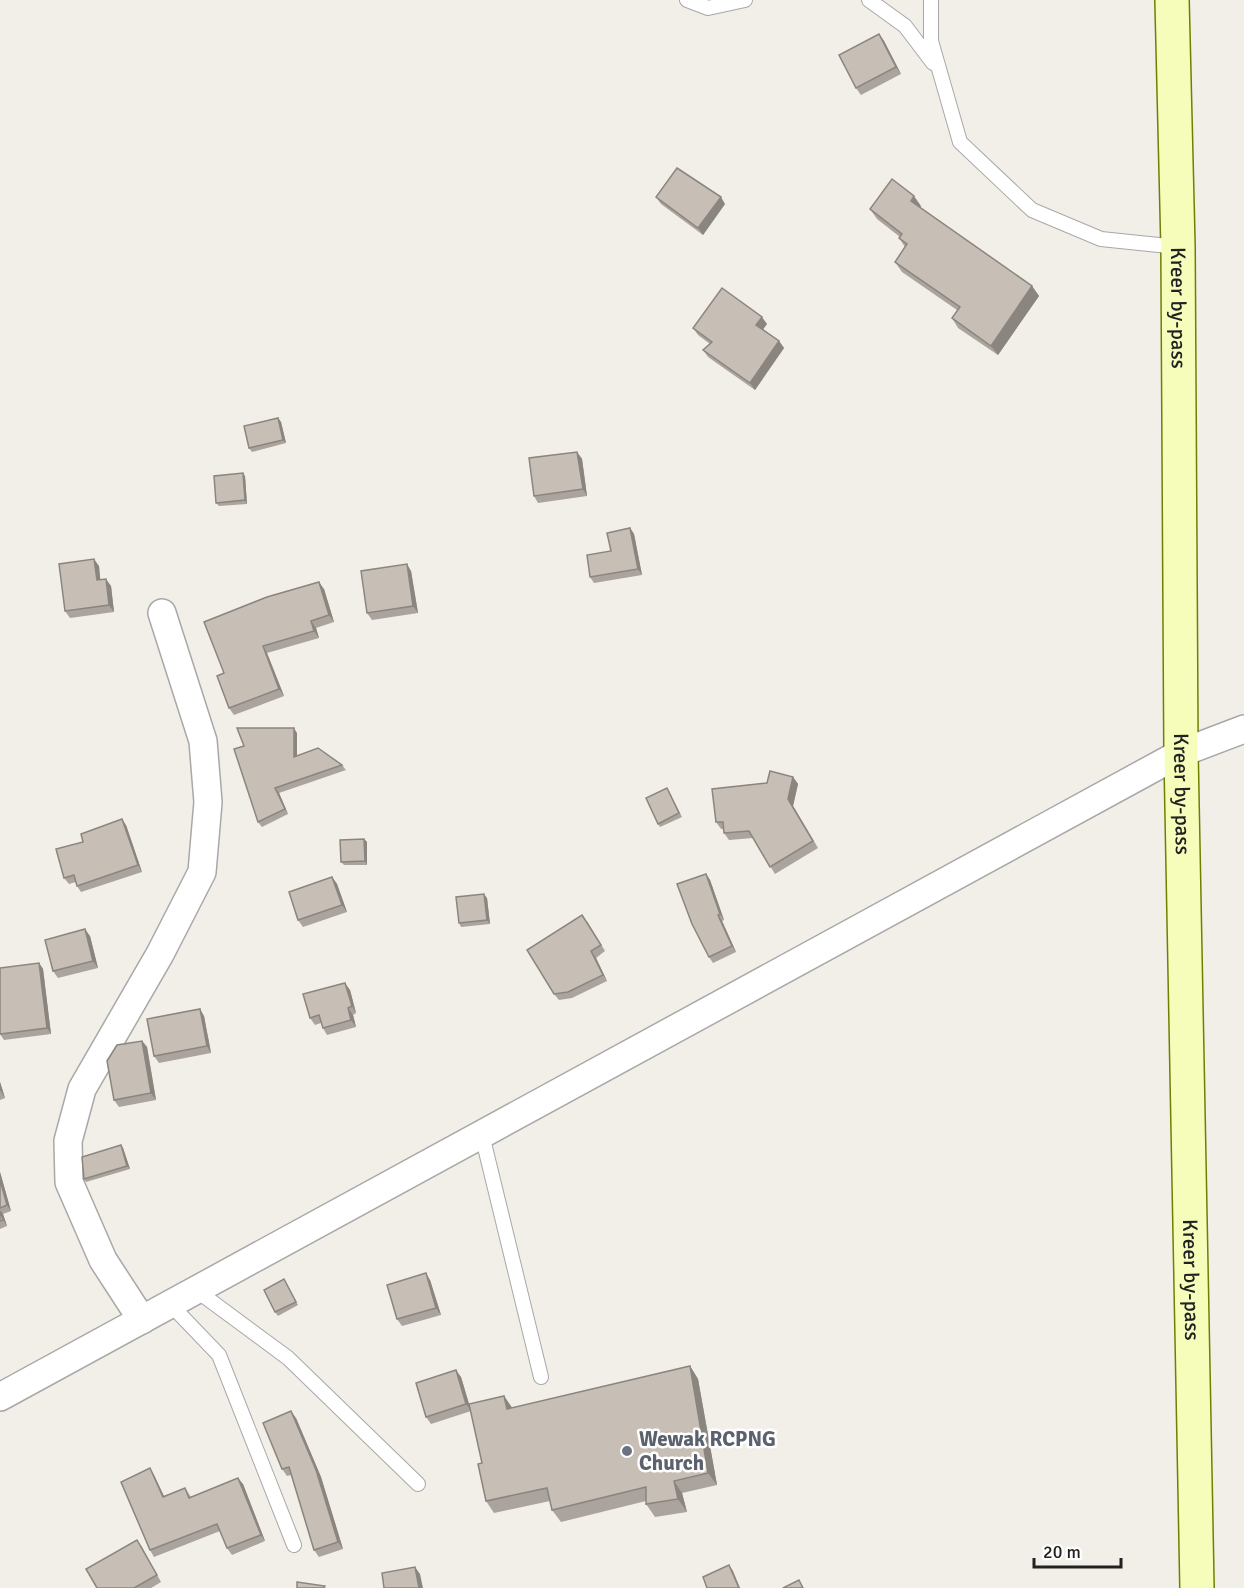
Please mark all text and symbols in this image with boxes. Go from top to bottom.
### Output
street label: Kreer by-pass [1165,247,1192,369]
street label: Kreer by-pass [1168,733,1196,855]
street label: Kreer by-pass [1177,1219,1205,1341]
place label: Wewak RCPNG Church [639,1426,776,1476]
marker: Wewak RCPNG Church [620,1444,634,1458]
scale bar [1034,1531,1121,1569]
text: 20 m [1043,1541,1081,1563]

